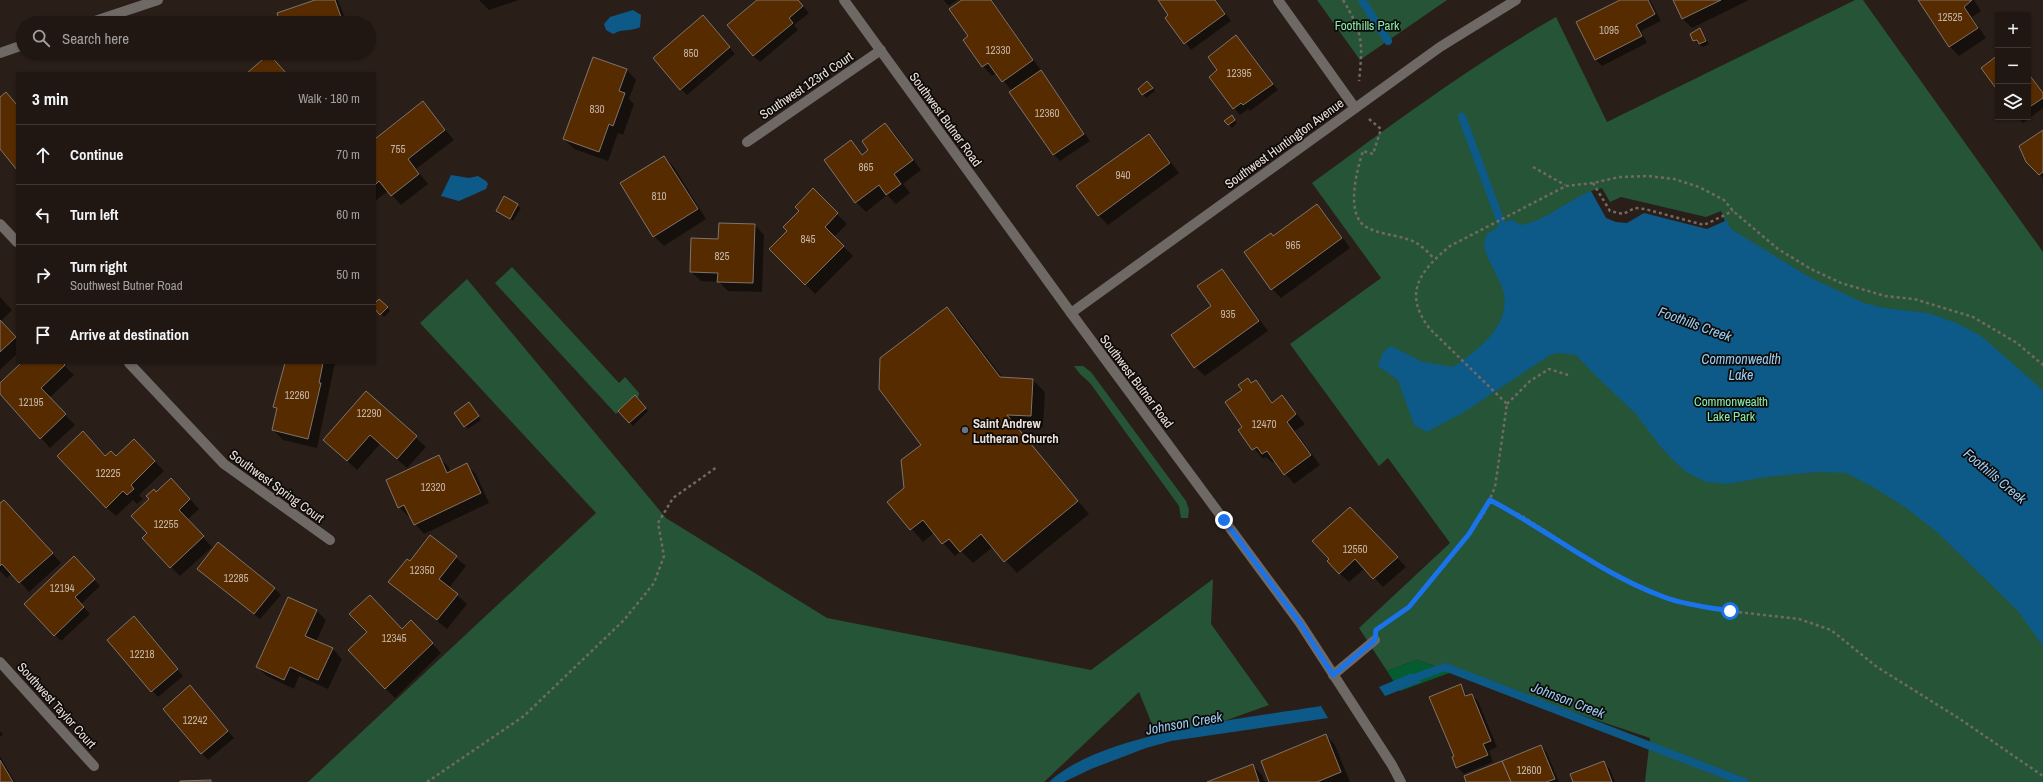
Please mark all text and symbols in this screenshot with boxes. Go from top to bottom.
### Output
house number: 12525 [1937,10,1963,24]
map controls [1995,12,2031,120]
button: + [1995,12,2031,48]
search box [16,16,376,60]
park label: Foothills Park [1335,17,1400,34]
house number: 1095 [1599,23,1619,37]
icon: search [30,27,52,49]
text: Search here [62,28,129,49]
house number: 12330 [985,43,1011,57]
house number: 850 [683,46,699,60]
street label: Southwest 123rd Court [756,48,856,123]
button: − [1995,48,2031,84]
house number: 12395 [1226,66,1252,80]
street label: Southwest Butner Road [906,69,986,170]
button: layers [1995,84,2031,120]
text: 3 min [32,87,68,110]
text: Walk · 180 m [298,90,360,107]
street label: Southwest Huntington Avenue [1221,94,1347,192]
house number: 830 [589,102,605,116]
house number: 12360 [1034,106,1060,120]
house number: 755 [390,142,406,156]
icon: ahead [32,144,54,166]
text: Continue [70,144,123,165]
text: 70 m [336,146,360,163]
house number: 865 [858,160,874,174]
house number: 940 [1115,168,1131,182]
house number: 810 [651,189,667,203]
icon: left [32,204,54,226]
text: Turn left [70,204,118,225]
text: 60 m [336,206,360,223]
house number: 845 [800,232,816,246]
house number: 965 [1285,238,1301,252]
house number: 825 [714,249,730,263]
text: Turn right [70,256,127,277]
icon: right [32,264,54,286]
text: 50 m [336,266,360,283]
text: Southwest Butner Road [70,277,183,294]
water label: Foothills Creek [1656,302,1735,346]
house number: 935 [1220,307,1236,321]
icon: arrive [32,324,54,346]
text: Arrive at destination [70,324,189,345]
street label: Southwest Butner Road [1096,331,1177,431]
water label: Commonwealth Lake [1701,350,1781,384]
house number: 12260 [284,388,310,402]
park label: Commonwealth Lake Park [1694,393,1768,425]
house number: 12195 [18,395,44,409]
house number: 12290 [356,406,382,420]
place label: Saint Andrew Lutheran Church [973,415,1059,447]
house number: 12470 [1251,417,1277,431]
marker: Saint Andrew Lutheran Church [960,425,970,435]
water label: Foothills Creek [1960,444,2031,508]
street label: Southwest Spring Court [226,446,328,527]
house number: 12225 [95,466,121,480]
house number: 12320 [420,480,446,494]
route end [1215,511,1233,529]
house number: 12255 [153,517,179,531]
house number: 12550 [1342,542,1368,556]
house number: 12350 [409,563,435,577]
house number: 12285 [223,571,249,585]
house number: 12194 [49,581,75,595]
route start [1721,602,1739,620]
house number: 12345 [381,631,407,645]
house number: 12218 [129,647,155,661]
street label: Southwest Taylor Court [13,659,100,752]
water label: Johnson Creek [1528,677,1608,723]
water label: Johnson Creek [1143,707,1225,739]
house number: 12242 [182,713,208,727]
house number: 12600 [1516,763,1542,777]

